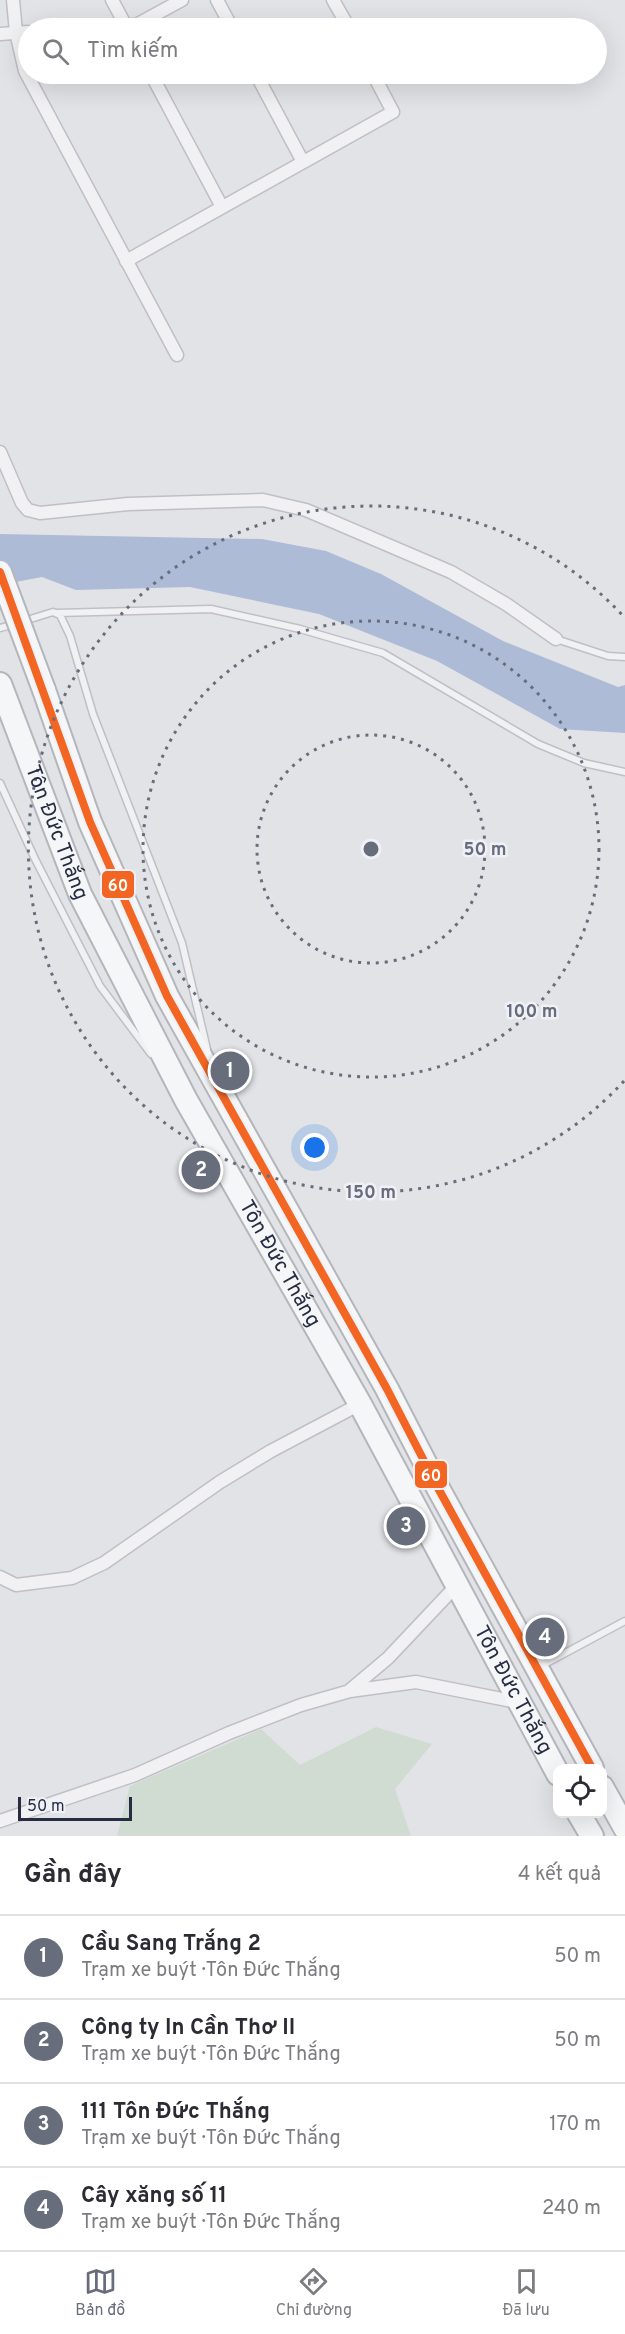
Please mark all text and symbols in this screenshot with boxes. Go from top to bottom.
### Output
search box [18,18,607,84]
icon: search [39,35,72,68]
text: Tìm kiếm [87,38,178,65]
street label: Tôn Đức Thắng [19,761,95,904]
centre of rings [361,839,381,859]
text: 50 m [463,839,507,862]
line badge: 60 [101,870,135,899]
text: 60 [108,877,128,897]
text: 100 m [506,1001,558,1024]
pin: 1 [210,1048,250,1094]
your location [300,1133,329,1162]
pin: 2 [182,1148,220,1192]
text: 150 m [346,1182,396,1205]
street label: Tôn Đức Thắng [233,1195,327,1332]
line badge: 60 [414,1460,448,1489]
text: 60 [421,1467,441,1487]
pin: 3 [386,1504,426,1549]
pin: 4 [526,1614,564,1660]
street label: Tôn Đức Thắng [468,1621,558,1759]
map controls [553,1764,607,1818]
button: locate [553,1764,607,1818]
scale bar [18,1794,132,1822]
text: 50 m [27,1797,65,1817]
text: Gần đây [24,1859,122,1892]
text: 4 kết quả [518,1862,601,1888]
text: Cầu Sang Trắng 2 [81,1931,261,1958]
text: 1 [40,1944,48,1970]
text: 50 m [554,1944,601,1970]
text: Trạm xe buýt · Tôn Đức Thắng [81,1958,341,1984]
text: Công ty In Cần Thơ II [81,2015,295,2042]
text: 2 [37,2028,50,2054]
text: 50 m [554,2028,601,2054]
text: Trạm xe buýt · Tôn Đức Thắng [81,2042,341,2068]
text: 111 Tôn Đức Thắng [81,2099,270,2126]
text: 3 [38,2112,50,2138]
text: 170 m [549,2112,601,2138]
text: Trạm xe buýt · Tôn Đức Thắng [81,2126,341,2152]
text: Cây xăng số 11 [81,2183,227,2210]
text: 4 [37,2196,50,2222]
text: 240 m [542,2196,601,2222]
text: Trạm xe buýt · Tôn Đức Thắng [81,2210,341,2236]
tab: Bản đồ [75,2265,125,2321]
tab: Chỉ đường [276,2265,352,2321]
tab: Đã lưu [503,2265,550,2321]

